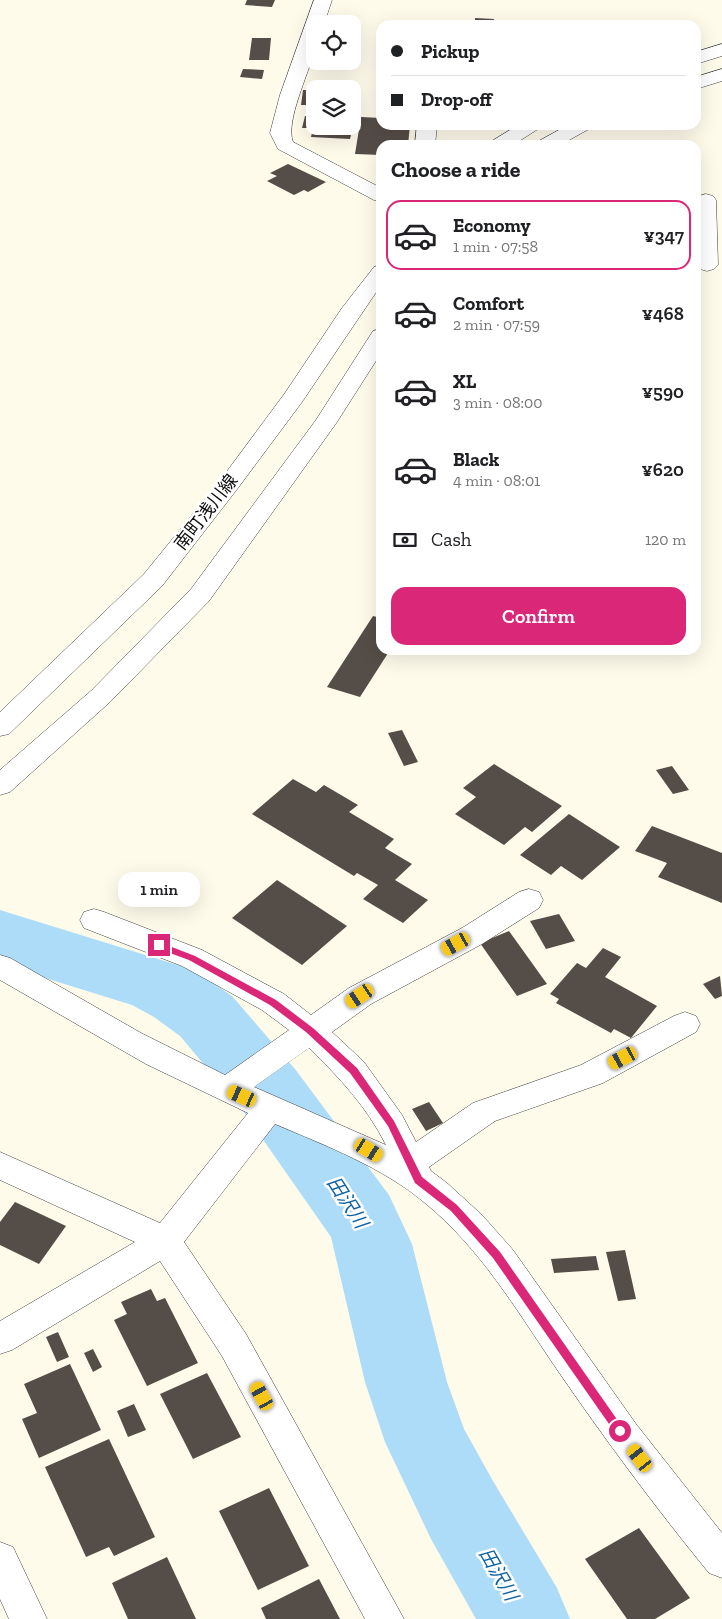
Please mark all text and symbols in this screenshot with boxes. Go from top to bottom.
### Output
map controls [306,15,361,135]
button: locate [306,15,361,70]
text: Pickup [421,40,479,63]
button: layers [306,80,361,135]
text: Drop-off [421,88,492,111]
text: Choose a ride [391,156,521,183]
icon: car [393,213,438,258]
text: Economy [453,214,531,237]
text: ¥347 [643,224,684,247]
text: 1 min · 07:58 [453,237,538,256]
icon: car [393,291,438,336]
text: Comfort [453,292,524,315]
text: ¥468 [642,302,684,325]
text: 2 min · 07:59 [453,315,540,334]
icon: car [393,369,438,414]
text: XL [453,370,476,393]
text: ¥590 [642,380,684,403]
text: 3 min · 08:00 [453,393,543,412]
icon: car [393,447,438,492]
text: Black [453,448,499,471]
text: ¥620 [642,458,684,481]
street label: 南町浅川線 [170,470,242,554]
text: 4 min · 08:01 [453,471,540,490]
icon: cash [391,526,419,554]
text: Cash [431,528,471,551]
text: 120 m [645,530,686,549]
button: Confirm [391,587,686,645]
callout: 1 min [118,872,200,908]
text: 1 min [140,880,178,899]
car [439,930,472,958]
route end [148,934,170,956]
car [343,981,376,1011]
car [606,1044,639,1072]
car [225,1083,258,1109]
car [352,1136,385,1164]
water label: 田沢川 [322,1172,374,1234]
car [248,1379,275,1413]
route start [609,1420,631,1442]
car [624,1442,655,1474]
water label: 田沢川 [474,1544,524,1606]

